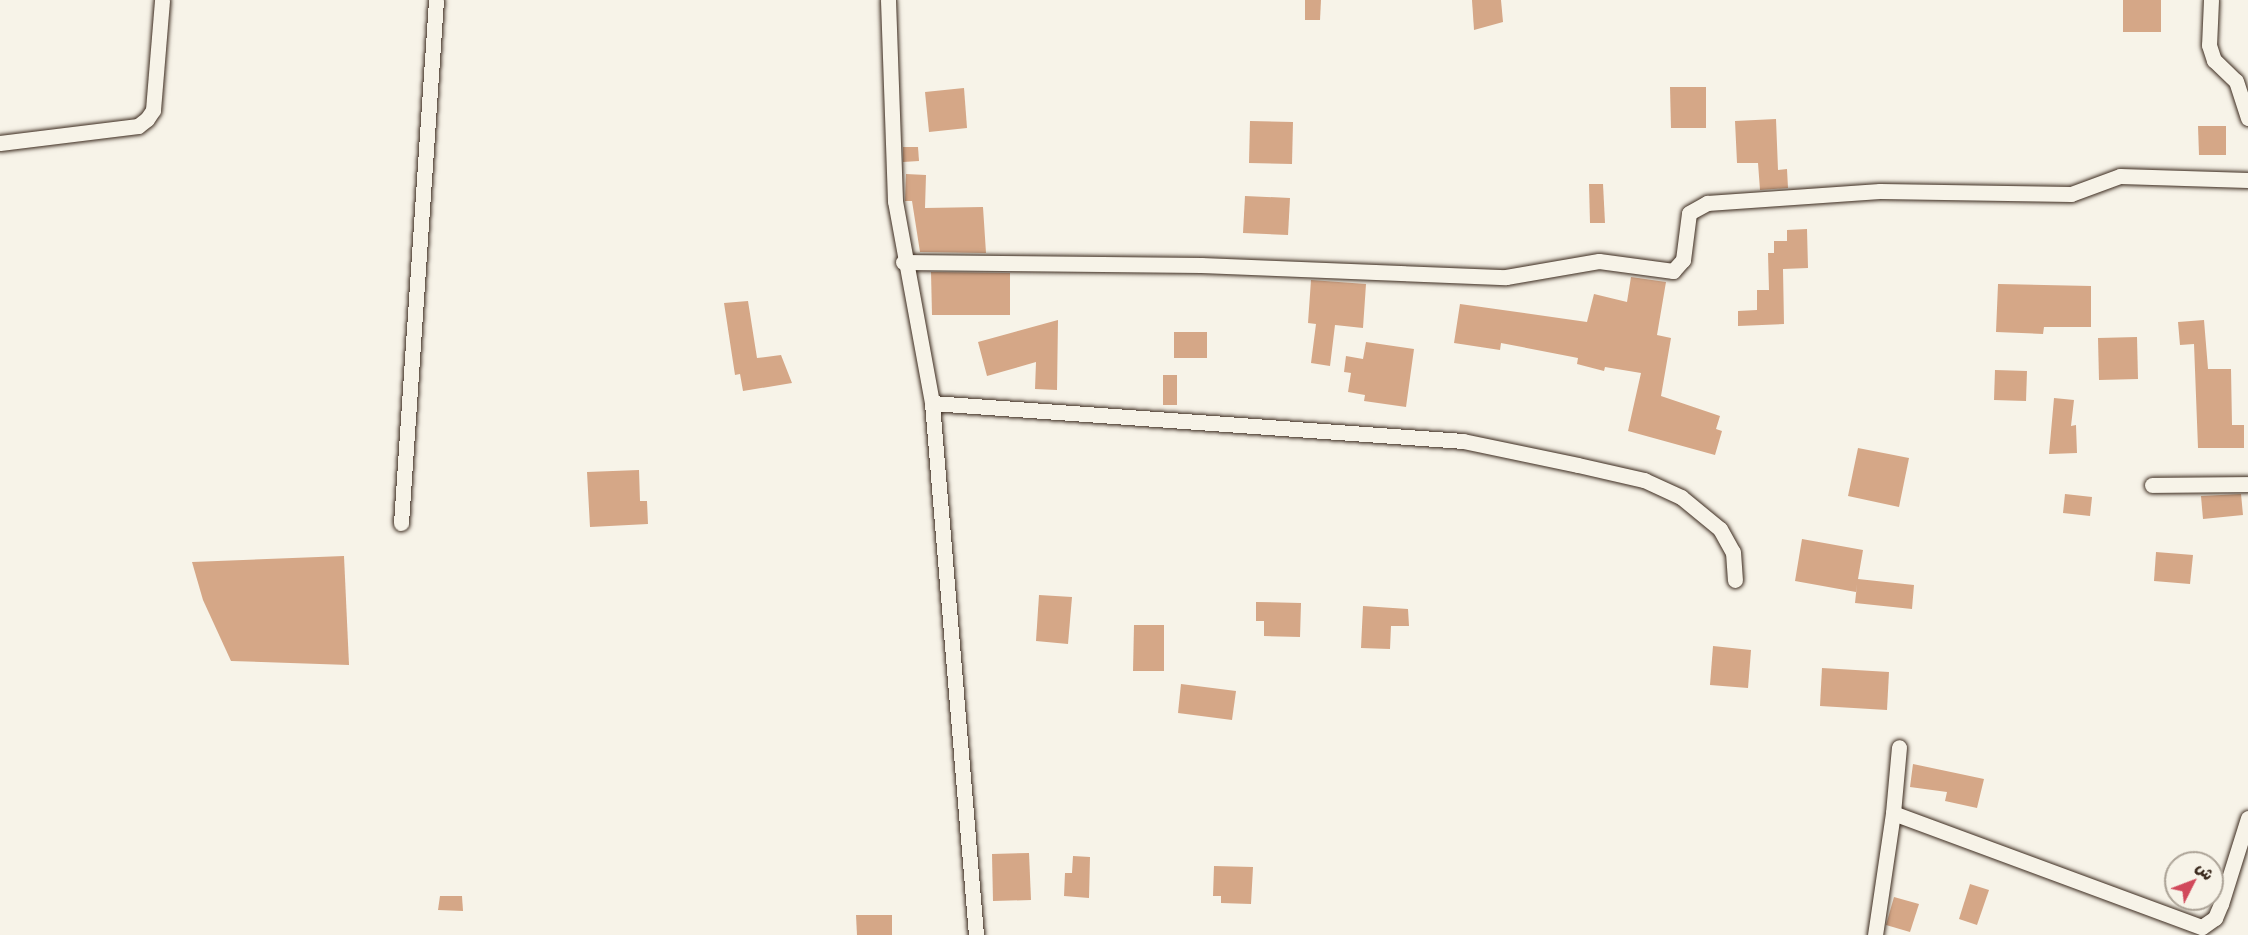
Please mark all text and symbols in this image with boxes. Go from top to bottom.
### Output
north arrow [2164,851,2224,911]
text: ش [2191,856,2221,885]

